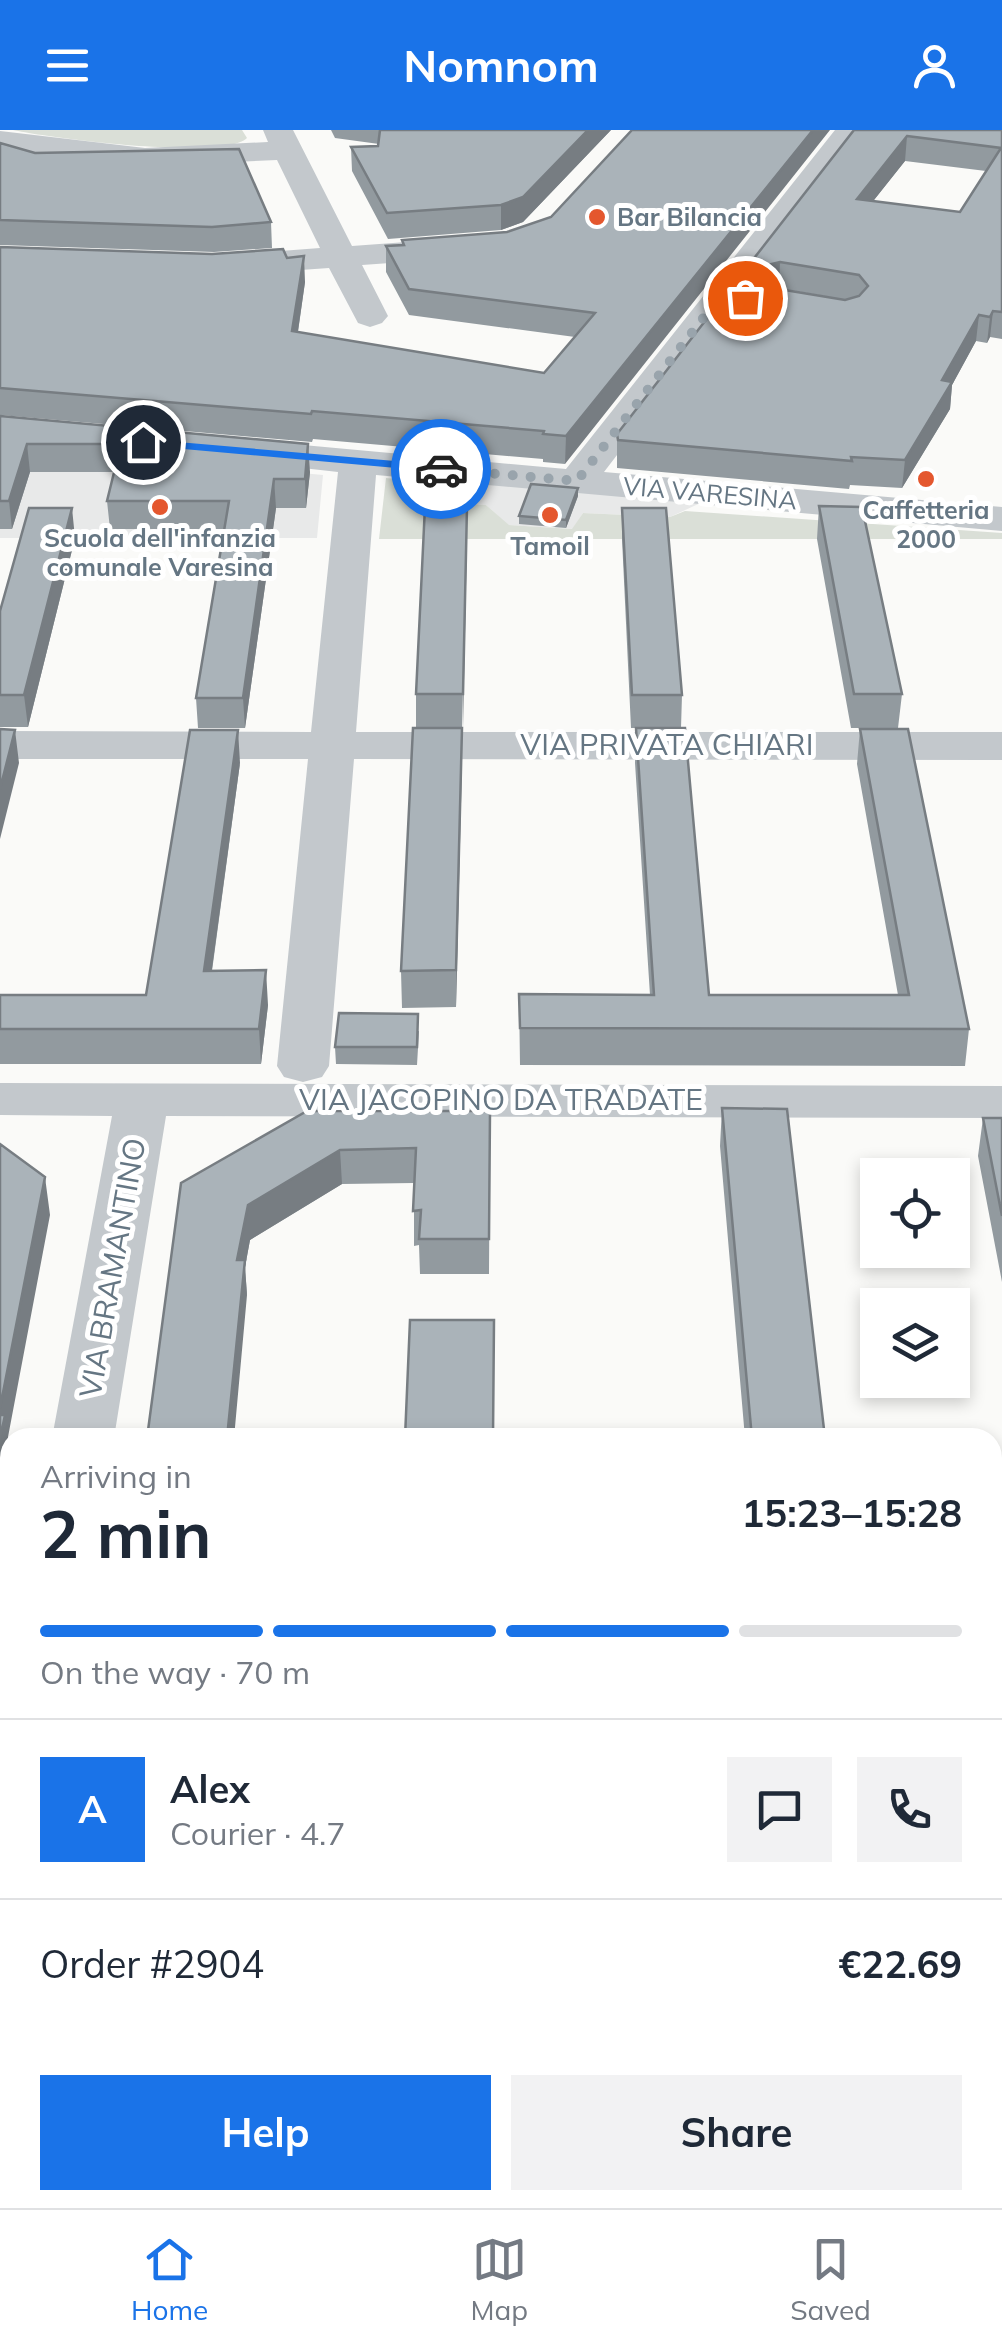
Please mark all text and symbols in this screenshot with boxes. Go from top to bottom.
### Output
text: Nomnom [403,37,599,93]
icon: menu [40,38,95,93]
icon: person [907,38,962,93]
place label: Bar Bilancia [617,201,762,232]
marker: Bar Bilancia [586,206,608,228]
pin [703,256,788,341]
icon: bag [718,271,773,326]
pin [101,400,186,485]
icon: home [116,415,171,470]
courier [391,419,491,519]
icon: car [414,442,469,497]
marker: Caffetteria 2000 [915,468,937,490]
street label: VIA VARESINA [622,469,798,516]
place label: Caffetteria 2000 [862,494,990,554]
marker: Scuola dell'infanzia comunale Varesina [149,496,171,518]
marker: Tamoil [539,504,561,526]
place label: Scuola dell'infanzia comunale Varesina [44,522,276,582]
place label: Tamoil [510,530,590,561]
street label: VIA PRIVATA CHIARI [520,725,814,763]
street label: VIA JACOPINO DA TRADATE [299,1080,703,1118]
street label: VIA BRAMANTINO [70,1135,154,1401]
map controls [860,1158,970,1398]
button: locate [860,1158,970,1268]
button: layers [860,1288,970,1398]
text: Arriving in [40,1456,192,1496]
text: 15:23–15:28 [742,1489,962,1537]
text: 2 min [40,1493,211,1574]
text: On the way · 70 m [40,1652,310,1692]
button: chat [727,1757,832,1862]
button: phone [857,1757,962,1862]
text: Alex [170,1765,250,1813]
text: A [78,1785,107,1833]
text: Courier · 4.7 [170,1813,346,1853]
text: Order #2904 [40,1940,264,1988]
text: €22.69 [839,1940,962,1988]
button: Help [40,2075,491,2190]
button: Share [511,2075,962,2190]
tab: Home [131,2232,208,2327]
tab: Map [470,2232,528,2327]
tab: Saved [790,2232,871,2327]

